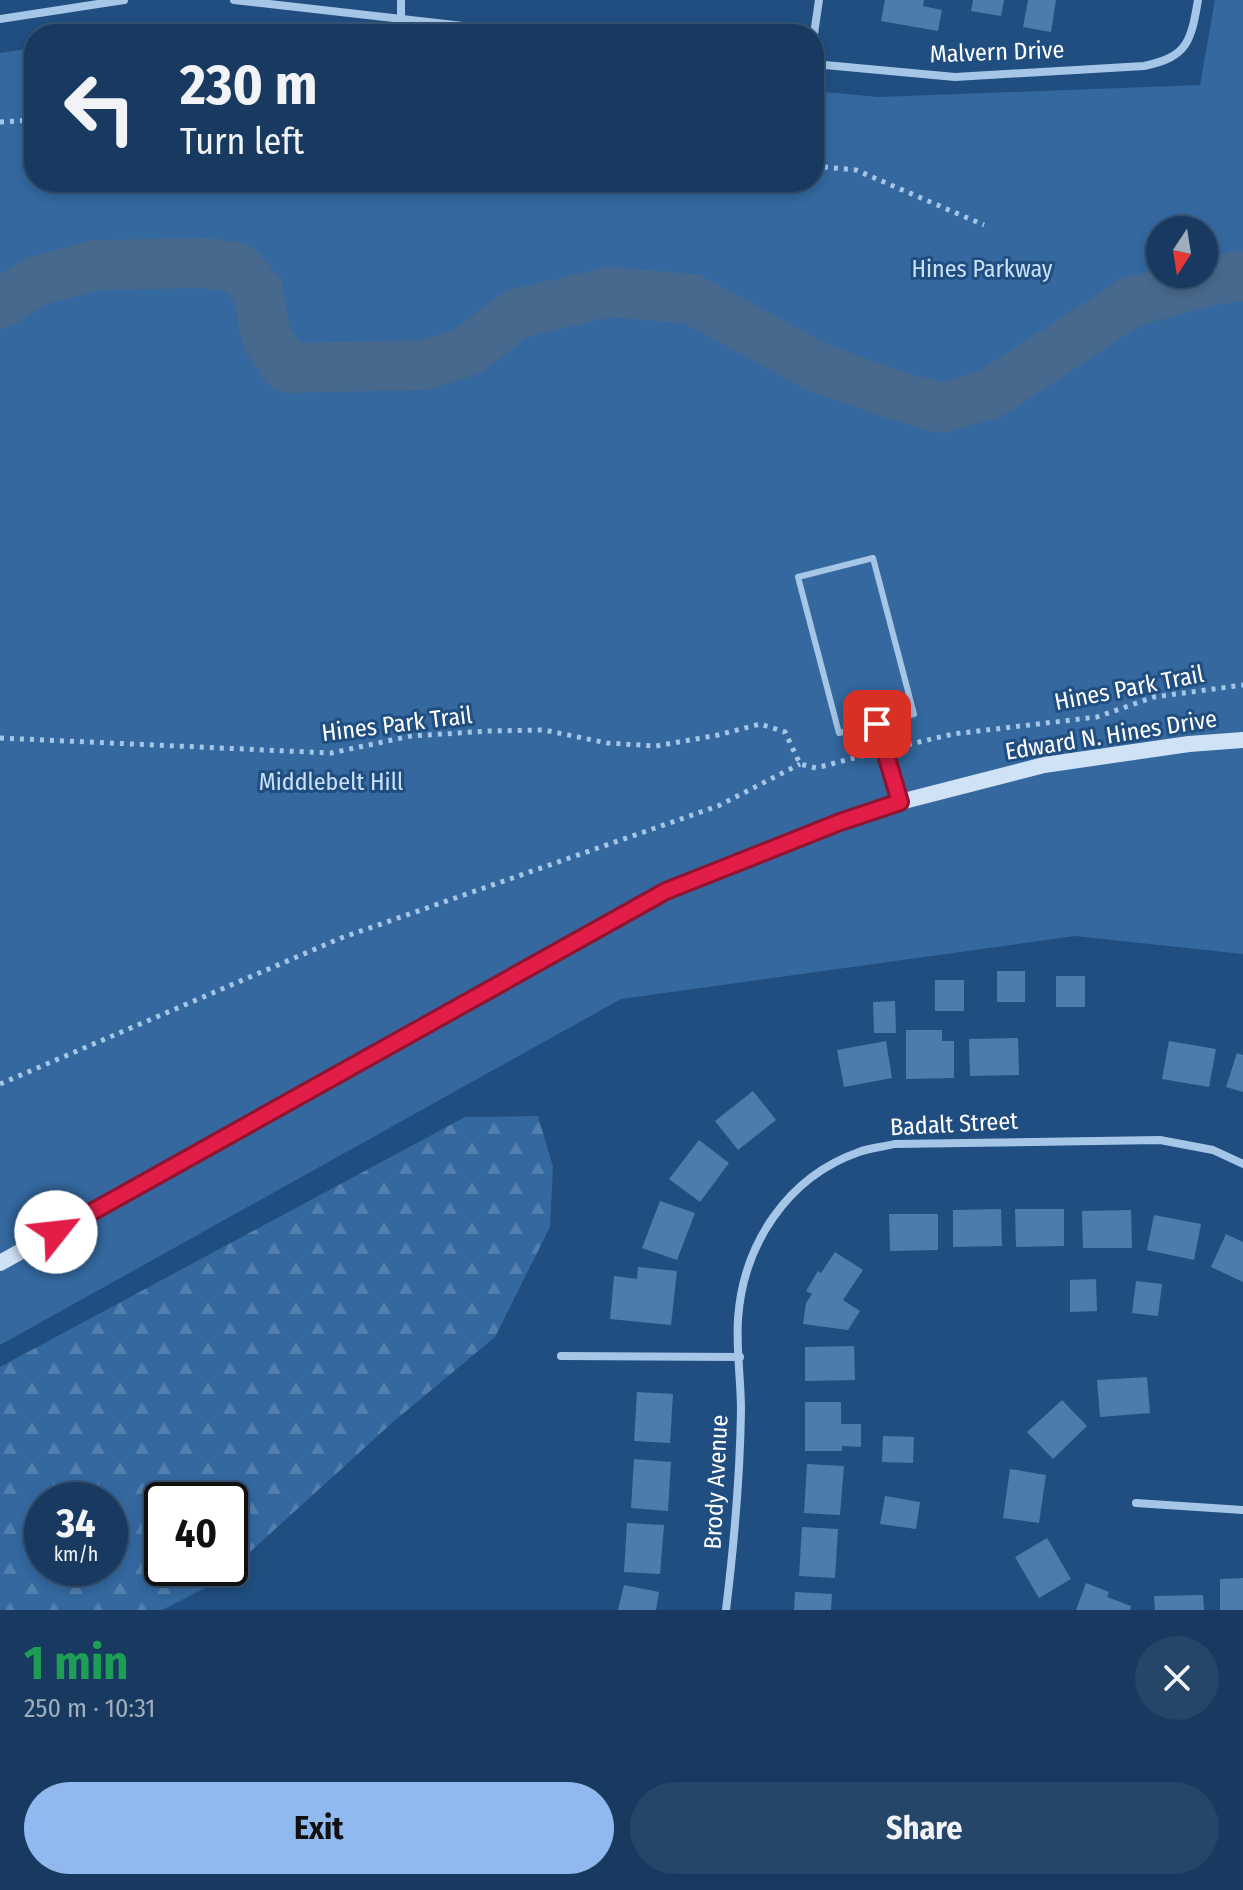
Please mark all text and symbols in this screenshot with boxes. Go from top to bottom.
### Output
street label: Malvern Drive [929,36,1065,68]
text: 230 m [180,52,317,119]
icon: left [48,56,152,160]
text: Turn left [180,120,304,164]
north arrow [1146,216,1218,288]
map controls [1146,216,1218,288]
park label: Hines Parkway [911,255,1053,283]
street label: Hines Park Trail [1052,660,1206,716]
pin [843,690,911,758]
street label: Hines Park Trail [320,701,474,747]
icon: arrive [855,702,899,746]
street label: Edward N. Hines Drive [1003,704,1219,766]
park label: Middlebelt Hill [259,768,403,796]
street label: Badalt Street [889,1107,1019,1141]
position arrow [14,1190,98,1274]
street label: Brody Avenue [698,1414,734,1550]
speed limit sign: 40 [144,1482,248,1586]
text: 34 [56,1500,96,1548]
text: km/h [54,1542,98,1566]
text: 1 min [24,1634,129,1692]
button: close [1135,1636,1219,1720]
text: 250 m · 10:31 [24,1693,155,1724]
button: Exit [24,1782,614,1874]
button: Share [630,1782,1219,1874]

